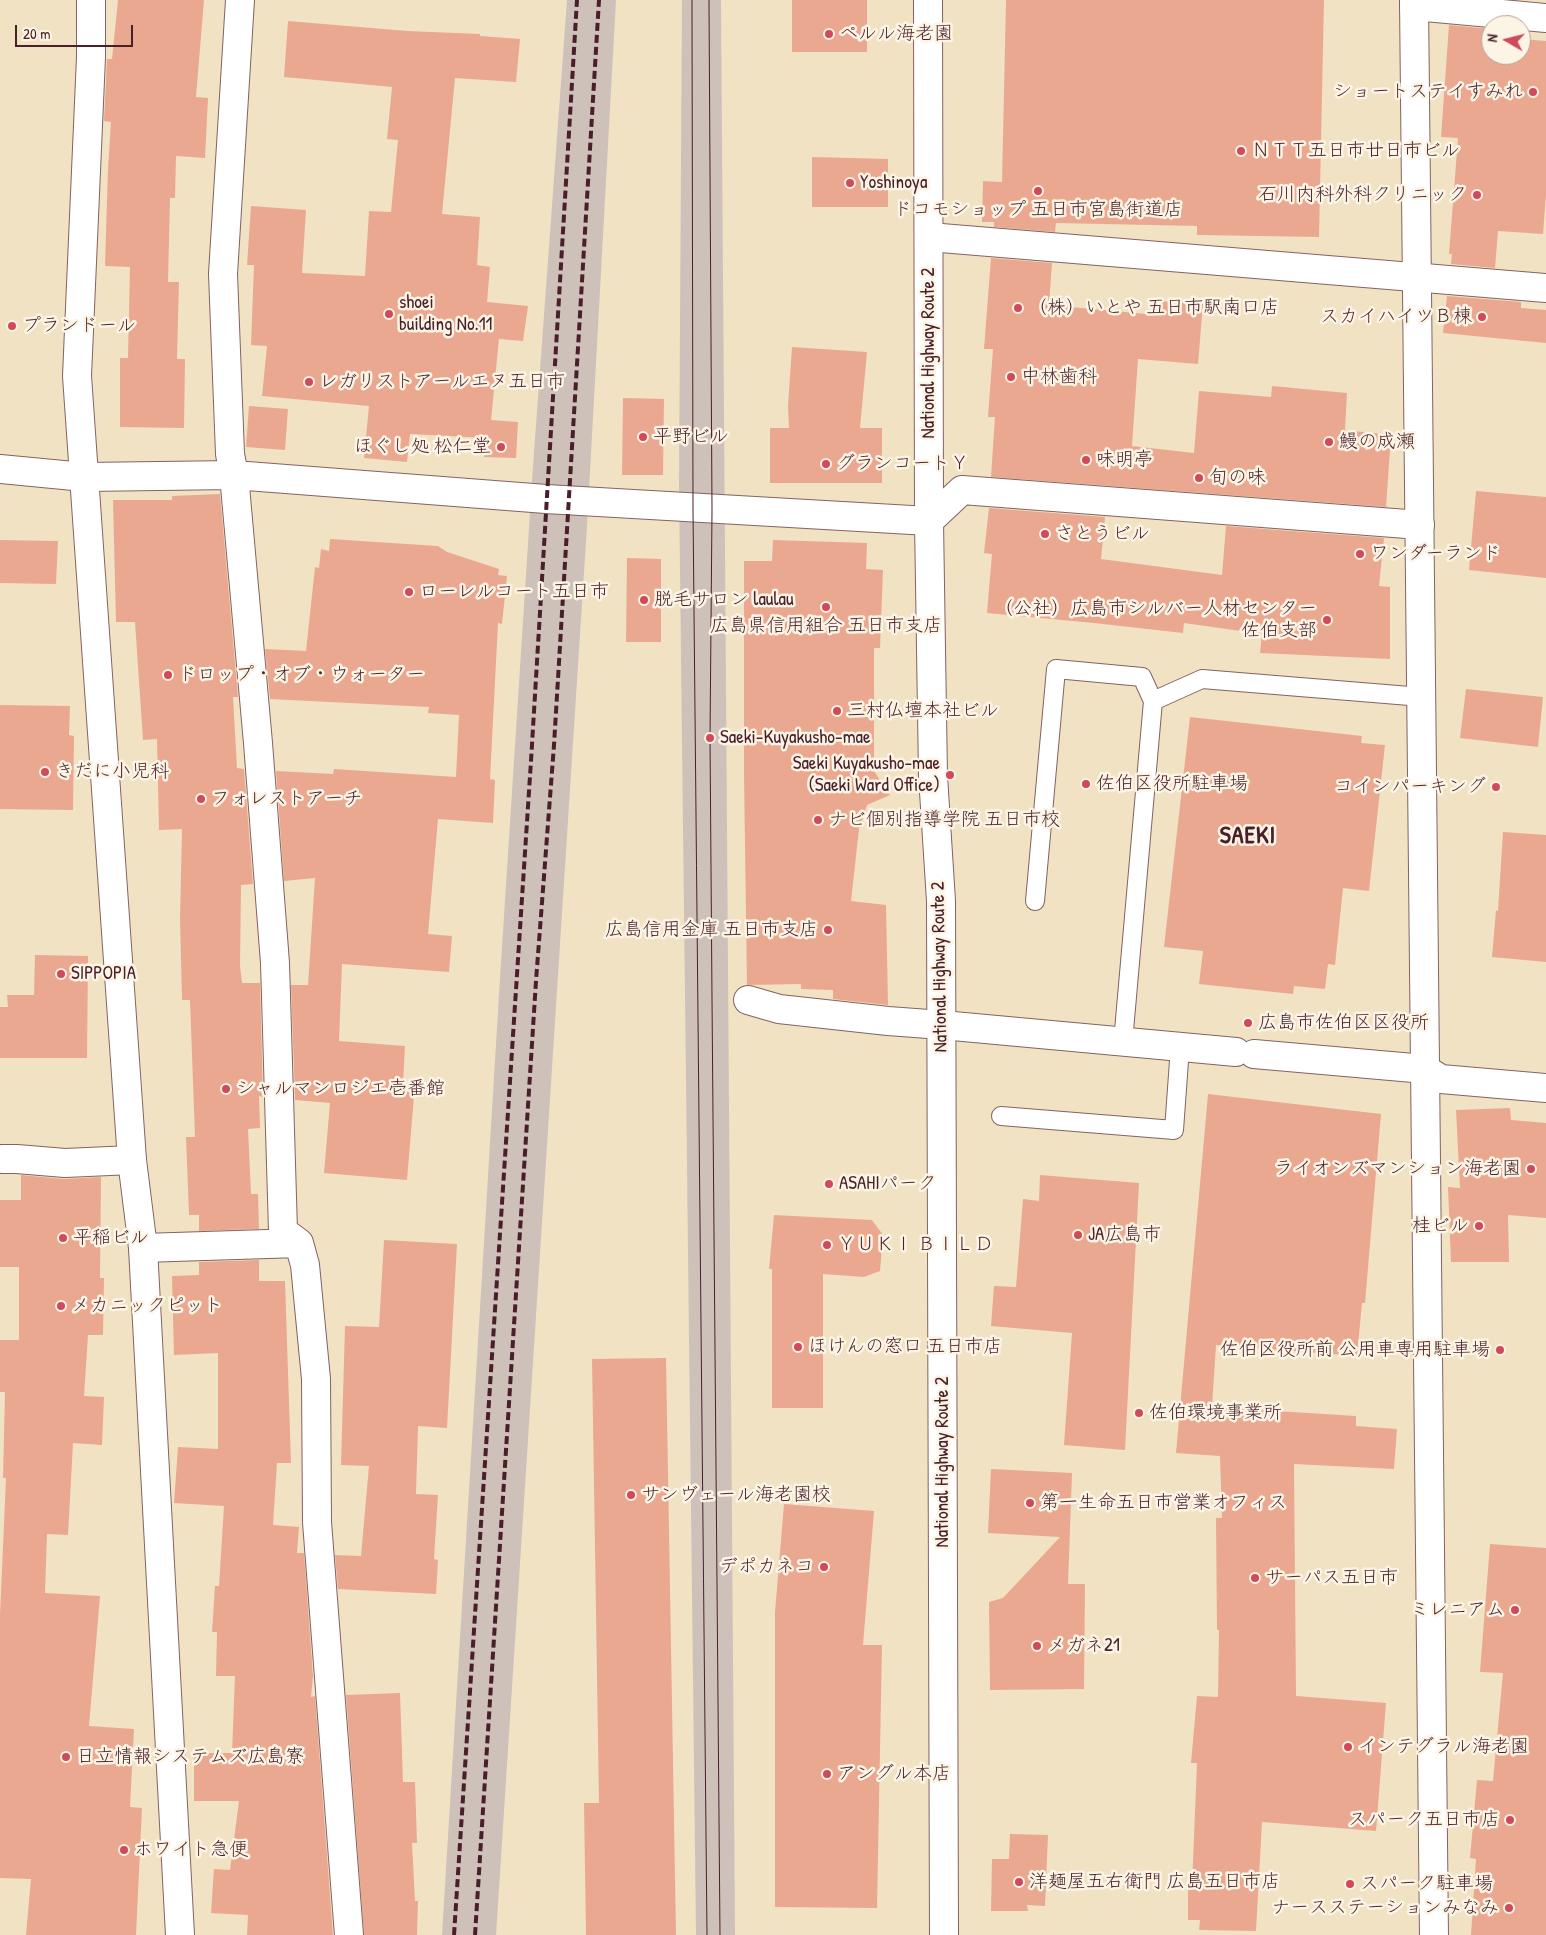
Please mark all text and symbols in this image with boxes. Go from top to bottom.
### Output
scale bar [18,15,135,47]
north arrow [1481,15,1531,65]
text: 20 m [23,23,50,44]
place label: ペルル海老園 [839,23,953,45]
marker: ペルル海老園 [823,28,835,40]
text: N [1482,33,1502,43]
place label: ショートステイすみれ [1333,81,1523,103]
marker: ショートステイすみれ [1527,86,1539,98]
place label: ＮＴＴ五日市廿日市ビル [1251,140,1460,162]
marker: ＮＴＴ五日市廿日市ビル [1235,145,1247,157]
place label: Yoshinoya [860,172,927,194]
marker: Yoshinoya [844,177,856,189]
place label: 石川内科外科クリニック [1258,184,1467,206]
marker: ドコモショップ 五日市宮島街道店 [1032,185,1044,197]
marker: 石川内科外科クリニック [1471,189,1483,201]
place label: ドコモショップ 五日市宮島街道店 [893,199,1183,221]
street label: National Highway Route 2 [918,268,940,438]
place label: shoei building No.11 [399,292,492,336]
place label: （株）いとや 五日市駅南口店 [1028,297,1279,319]
marker: （株）いとや 五日市駅南口店 [1012,302,1024,314]
place label: スカイハイツＢ棟 [1320,306,1472,328]
marker: shoei building No.11 [383,308,395,320]
marker: スカイハイツＢ棟 [1476,311,1488,323]
place label: プランドール [22,315,136,337]
marker: プランドール [6,320,18,332]
place label: 中林歯科 [1021,366,1097,388]
place label: レガリストアールエヌ五日市 [319,371,565,393]
marker: 中林歯科 [1005,371,1017,383]
marker: レガリストアールエヌ五日市 [303,376,315,388]
place label: 平野ビル [653,426,729,448]
marker: 平野ビル [637,431,649,443]
place label: 鰻の成瀬 [1339,431,1415,453]
place label: ほぐし処 松仁堂 [354,436,491,458]
marker: 鰻の成瀬 [1323,436,1335,448]
marker: ほぐし処 松仁堂 [495,441,507,453]
place label: 味明亭 [1096,449,1153,471]
place label: グランコートＹ [836,453,969,475]
marker: 味明亭 [1080,454,1092,466]
marker: グランコートＹ [820,458,832,470]
place label: 旬の味 [1209,467,1266,489]
marker: 旬の味 [1193,472,1205,484]
place label: さとうビル [1055,523,1150,545]
marker: さとうビル [1039,528,1051,540]
place label: ワンダーランド [1370,543,1501,565]
marker: ワンダーランド [1354,548,1366,560]
place label: ローレルコート五日市 [419,581,609,603]
marker: ローレルコート五日市 [403,586,415,598]
place label: 脱毛サロン laulau [654,589,794,611]
marker: 脱毛サロン laulau [638,594,650,606]
place label: （公社）広島市シルバー人材センター 佐伯支部 [994,598,1317,642]
marker: 広島県信用組合 五日市支店 [820,601,832,613]
marker: （公社）広島市シルバー人材センター 佐伯支部 [1321,614,1333,626]
place label: 広島県信用組合 五日市支店 [710,615,942,637]
place label: ドロップ・オブ・ウォーター [178,664,425,686]
marker: ドロップ・オブ・ウォーター [162,669,174,681]
place label: 三村仏壇本社ビル [847,700,999,722]
marker: 三村仏壇本社ビル [831,705,843,717]
place label: Saeki-Kuyakusho-mae [720,727,871,749]
marker: Saeki-Kuyakusho-mae [704,732,716,744]
place label: Saeki Kuyakusho-mae (Saeki Ward Office) [793,753,940,797]
place label: きだに小児科 [55,761,169,783]
marker: きだに小児科 [39,766,51,778]
marker: Saeki Kuyakusho-mae (Saeki Ward Office) [944,769,956,781]
place label: 佐伯区役所駐車場 [1096,773,1248,795]
place label: コインパーキング [1334,776,1486,798]
marker: 佐伯区役所駐車場 [1080,778,1092,790]
marker: コインパーキング [1490,781,1502,793]
place label: フォレストアーチ [211,788,362,810]
marker: フォレストアーチ [195,793,207,805]
place label: ナビ個別指導学院 五日市校 [828,809,1060,831]
marker: ナビ個別指導学院 五日市校 [812,814,824,826]
district label: SAEKI [1219,823,1277,851]
street label: National Highway Route 2 [927,881,953,1053]
place label: 広島信用金庫 五日市支店 [605,919,818,941]
marker: 広島信用金庫 五日市支店 [822,924,834,936]
place label: SIPPOPIA [71,963,136,985]
marker: SIPPOPIA [55,968,67,980]
place label: 広島市佐伯区区役所 [1258,1012,1429,1034]
marker: 広島市佐伯区区役所 [1242,1017,1254,1029]
place label: シャルマンロジエ壱番館 [236,1078,445,1100]
marker: シャルマンロジエ壱番館 [220,1083,232,1095]
place label: ライオンズマンション海老園 [1274,1158,1521,1180]
marker: ライオンズマンション海老園 [1525,1163,1537,1175]
place label: ASAHIパーク [839,1173,937,1195]
marker: ASAHIパーク [823,1178,835,1190]
place label: 桂ビル [1412,1215,1469,1237]
marker: 桂ビル [1473,1220,1485,1232]
place label: JA広島市 [1088,1224,1161,1246]
place label: 平稲ビル [73,1227,149,1249]
marker: JA広島市 [1072,1229,1084,1241]
marker: 平稲ビル [57,1232,69,1244]
place label: ＹＵＫＩ ＢＩＬＤ [837,1234,993,1256]
marker: ＹＵＫＩ ＢＩＬＤ [821,1239,833,1251]
place label: メカニックピット [71,1295,223,1317]
marker: メカニックピット [55,1300,67,1312]
place label: ほけんの窓口 五日市店 [808,1336,1002,1358]
place label: 佐伯区役所前 公用車専用駐車場 [1220,1339,1490,1361]
marker: ほけんの窓口 五日市店 [792,1341,804,1353]
marker: 佐伯区役所前 公用車専用駐車場 [1494,1344,1506,1356]
street label: National Highway Route 2 [932,1377,954,1547]
place label: 佐伯環境事業所 [1149,1402,1282,1424]
marker: 佐伯環境事業所 [1133,1407,1145,1419]
place label: サンヴェール海老園校 [641,1484,831,1506]
marker: サンヴェール海老園校 [625,1489,637,1501]
place label: 第一生命五日市営業オフィス [1040,1492,1287,1514]
marker: 第一生命五日市営業オフィス [1024,1497,1036,1509]
place label: デポカネコ [719,1556,814,1578]
marker: デポカネコ [818,1561,830,1573]
place label: サーパス五日市 [1265,1567,1398,1589]
marker: サーパス五日市 [1249,1572,1261,1584]
place label: ミレニアム [1410,1599,1505,1621]
marker: ミレニアム [1509,1604,1521,1616]
place label: メガネ21 [1047,1635,1120,1657]
marker: メガネ21 [1031,1640,1043,1652]
place label: インテグラル海老園 [1358,1736,1529,1758]
marker: インテグラル海老園 [1342,1741,1354,1753]
place label: 日立情報システムズ広島寮 [76,1746,304,1768]
marker: 日立情報システムズ広島寮 [60,1751,72,1763]
place label: アングル本店 [837,1763,951,1785]
marker: アングル本店 [821,1768,833,1780]
place label: スパーク五日市店 [1348,1809,1500,1831]
marker: スパーク五日市店 [1504,1814,1516,1826]
place label: ホワイト急便 [134,1839,248,1861]
marker: ホワイト急便 [118,1844,130,1856]
place label: 洋麺屋五右衛門 広島五日市店 [1029,1871,1280,1893]
place label: スパーク駐車場 [1360,1873,1493,1895]
marker: 洋麺屋五右衛門 広島五日市店 [1013,1876,1025,1888]
marker: スパーク駐車場 [1344,1878,1356,1890]
place label: ナースステーションみなみ [1271,1897,1499,1919]
marker: ナースステーションみなみ [1503,1902,1515,1914]

